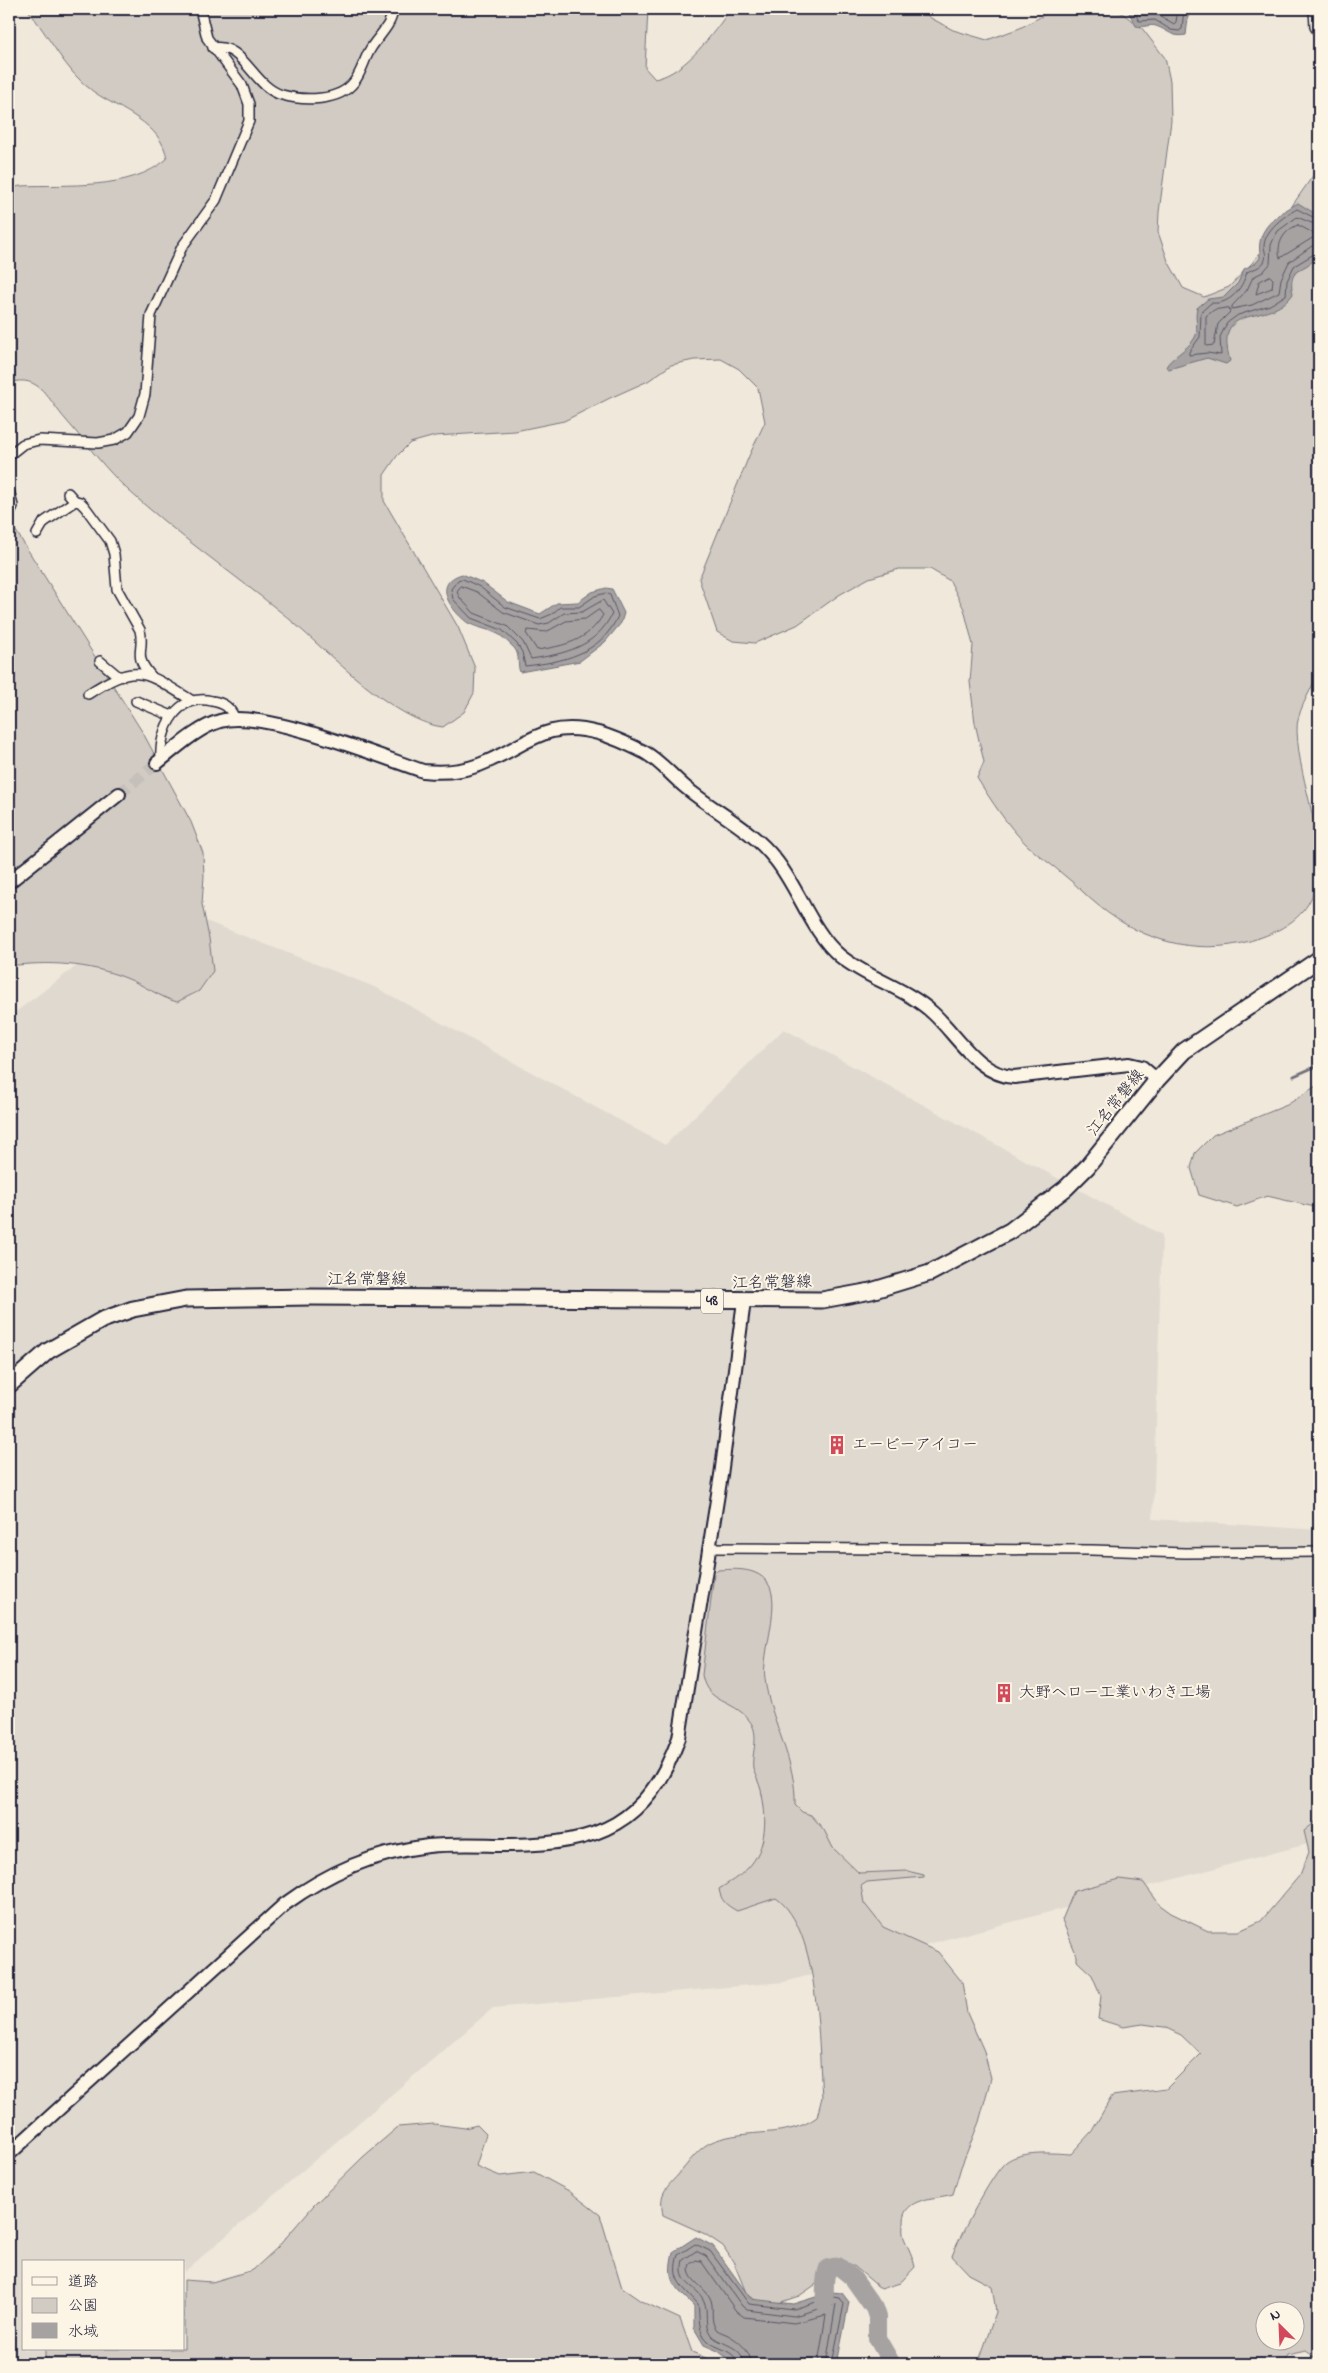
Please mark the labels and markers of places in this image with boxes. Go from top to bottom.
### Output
place label: エービーアイコー [852,1433,978,1457]
building icon: エービーアイコー [826,1434,848,1456]
place label: 大野ヘロー工業いわき工場 [1019,1681,1211,1705]
building icon: 大野ヘロー工業いわき工場 [993,1682,1015,1704]

